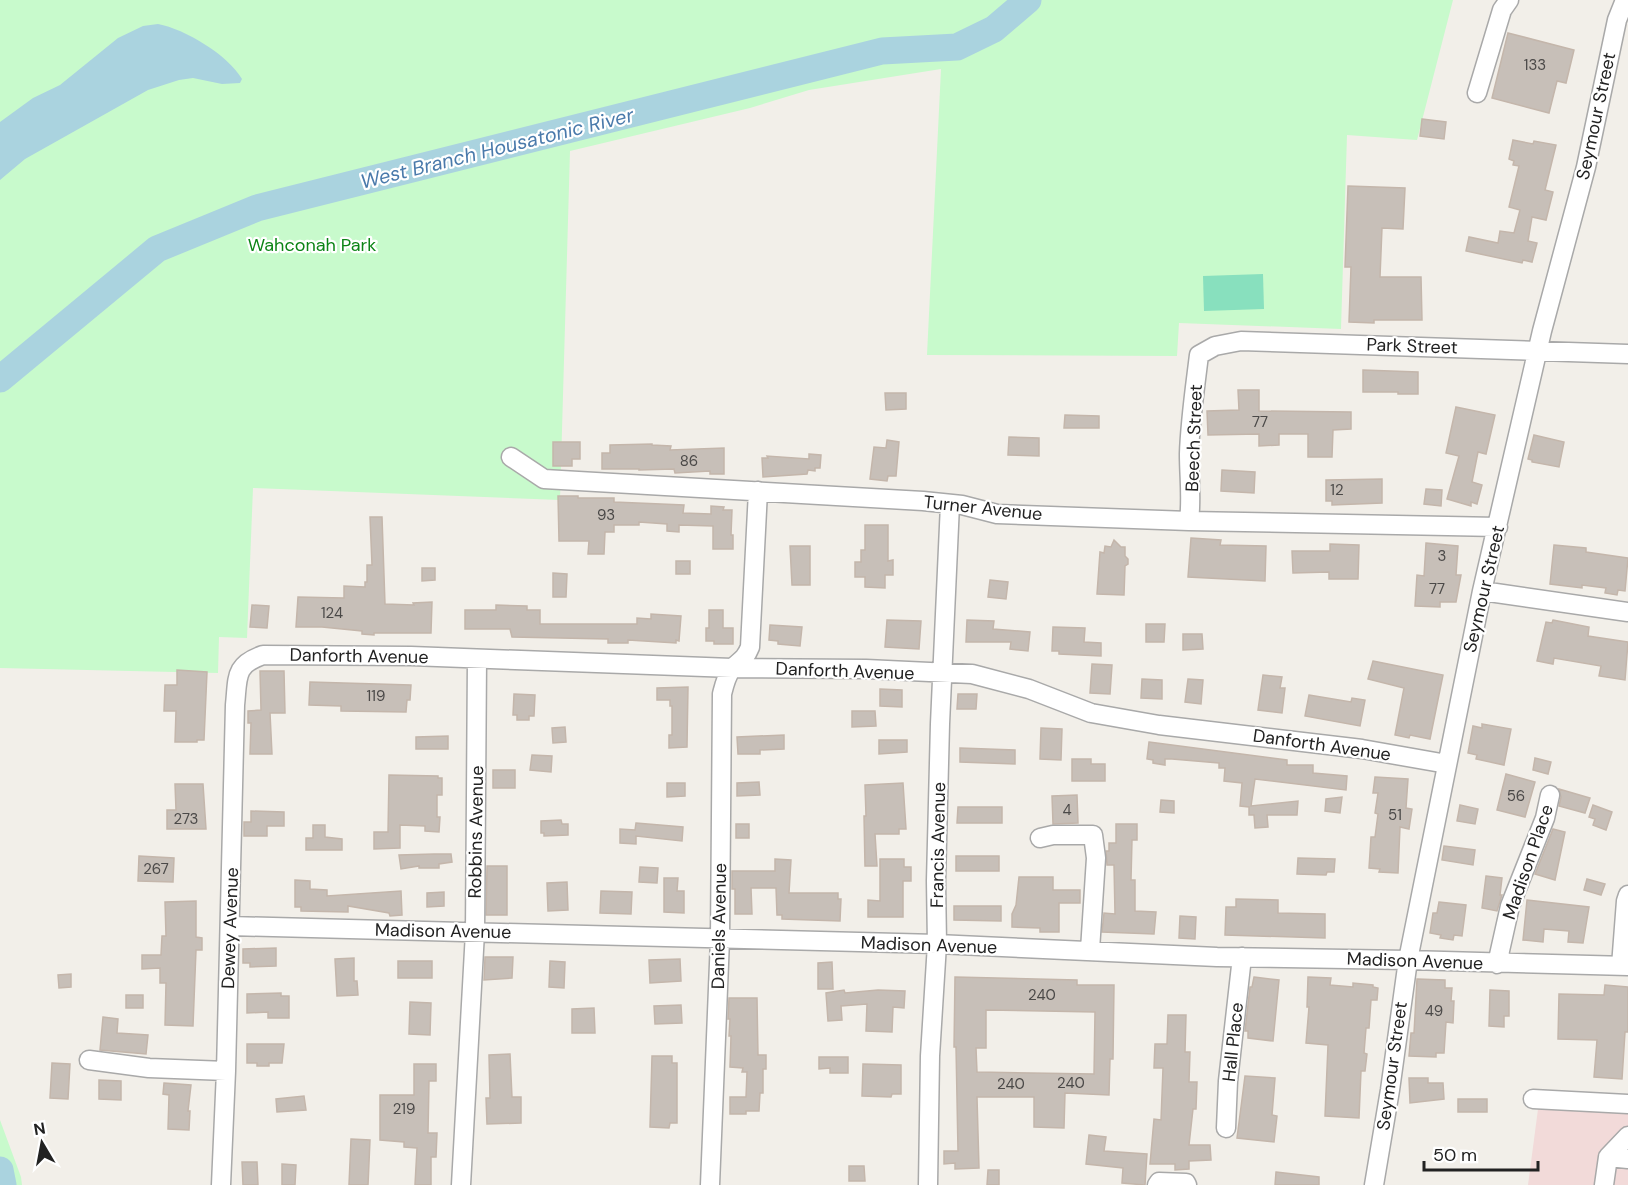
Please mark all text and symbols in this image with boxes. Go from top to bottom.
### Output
street label: Seymour Street [1571,50,1621,182]
house number: 133 [1524,55,1546,75]
water label: West Branch Housatonic River [358,101,637,195]
park label: Wahconah Park [248,233,376,257]
street label: Park Street [1366,332,1458,360]
street label: Beech Street [1180,384,1208,492]
house number: 77 [1252,412,1268,432]
house number: 86 [680,451,698,471]
house number: 12 [1330,480,1344,500]
street label: Turner Avenue [922,490,1044,526]
house number: 93 [597,505,615,525]
street label: Seymour Street [1458,523,1510,655]
house number: 3 [1438,546,1446,566]
house number: 77 [1429,579,1445,599]
house number: 124 [321,603,343,623]
street label: Danforth Avenue [289,643,429,669]
street label: Danforth Avenue [775,657,915,685]
house number: 119 [367,686,385,706]
street label: Danforth Avenue [1252,723,1392,767]
street label: Robbins Avenue [463,765,489,899]
street label: Francis Avenue [925,782,951,908]
house number: 56 [1507,786,1525,806]
house number: 4 [1062,800,1072,820]
street label: Madison Place [1497,801,1559,923]
house number: 51 [1388,805,1402,825]
house number: 273 [174,809,198,829]
house number: 267 [143,859,169,879]
street label: Daniels Avenue [706,863,732,989]
street label: Dewey Avenue [216,867,244,989]
street label: Madison Avenue [375,918,511,944]
street label: Madison Avenue [860,931,998,959]
street label: Madison Avenue [1346,947,1484,975]
house number: 240 [1028,985,1056,1005]
street label: Seymour Street [1371,1000,1413,1132]
street label: Hall Place [1217,1001,1249,1083]
house number: 49 [1425,1001,1443,1021]
house number: 240 [1057,1073,1085,1093]
house number: 240 [997,1074,1025,1094]
house number: 219 [393,1099,415,1119]
north arrow [12,1113,72,1173]
text: N [32,1117,47,1140]
scale bar [1424,1134,1538,1172]
text: 50 m [1433,1143,1477,1167]

